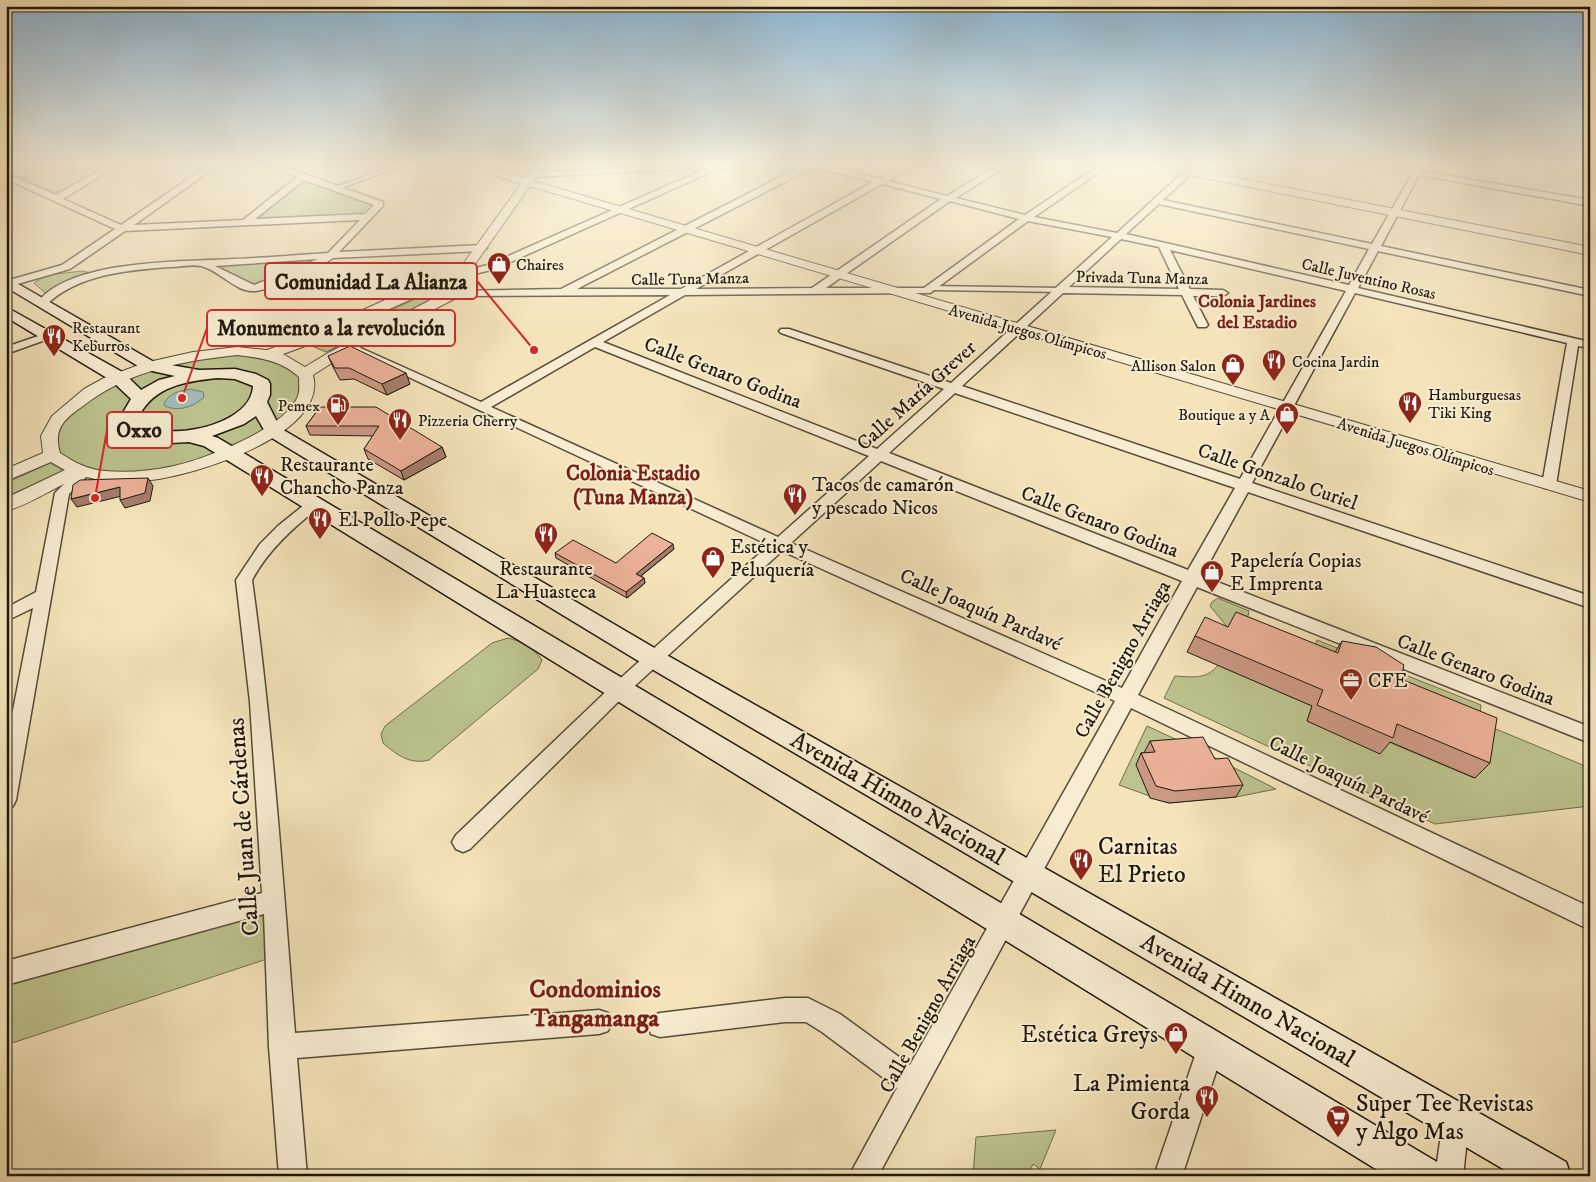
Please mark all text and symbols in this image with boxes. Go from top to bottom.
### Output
shop icon: Chaires [486,251,512,285]
street label: Calle Juventino Rosas [1300,254,1438,304]
place label: Chaires [516,255,564,275]
callout: Comunidad La Alianza [265,263,477,299]
street label: Privada Tuna Manza [1076,267,1208,289]
street label: Calle Tuna Manza [631,268,749,290]
text: Comunidad La Alianza [275,270,468,296]
district label: Colonia Jardines del Estadio [1198,291,1316,334]
street label: Avenida Juegos Olímpicos [946,300,1109,364]
callout: Monumento a la revolución [207,310,455,346]
text: Monumento a la revolución [217,316,446,342]
place label: Restaurant Keburros [72,318,140,356]
restaurant icon: Restaurant Keburros [41,323,67,357]
street label: Calle Genaro Godina [640,332,805,415]
street label: Calle María Grever [852,335,982,456]
restaurant icon: Cocina Jardin [1261,348,1287,382]
shop icon: Allison Salon [1220,352,1246,386]
place label: Cocina Jardin [1292,352,1380,372]
place label: Allison Salon [1131,356,1217,376]
place label: Hamburguesas Tiki King [1428,385,1521,423]
restaurant icon: Hamburguesas Tiki King [1397,390,1423,424]
fuel station icon: Pemex [325,392,351,426]
place label: Pemex [278,396,320,416]
shop icon: Boutique a y A [1274,401,1300,435]
place label: Boutique a y A [1178,405,1271,425]
restaurant icon: Pizzeria Cherry [387,407,413,441]
place label: Pizzeria Cherry [418,411,518,431]
callout: Oxxo [107,412,172,448]
street label: Avenida Juegos Olímpicos [1335,414,1497,480]
text: Oxxo [116,418,162,444]
street label: Calle Gonzalo Curiel [1194,438,1361,516]
place label: Restaurante Chancho Panza [280,453,404,501]
district label: Colonia Estadio (Tuna Manza) [566,461,700,511]
restaurant icon: Restaurante Chancho Panza [249,463,275,497]
place label: Tacos de camarón y pescado Nicos [812,473,955,521]
street label: Calle Genaro Godina [1017,481,1182,564]
restaurant icon: Tacos de camarón y pescado Nicos [782,482,808,516]
restaurant icon: El Pollo Pepe [307,506,333,540]
place label: El Pollo Pepe [338,508,447,533]
restaurant icon: Restaurante La Huasteca [533,521,559,555]
place label: Estética y Peluquería [730,535,815,583]
shop icon: Estética y Peluquería [700,545,726,579]
place label: Papelería Copias E Imprenta [1230,549,1362,597]
place label: Restaurante La Huasteca [496,557,597,605]
shop icon: Papelería Copias E Imprenta [1199,559,1225,593]
street label: Calle Joaquín Pardavé [896,563,1066,658]
street label: Calle Benigno Arriaga [1070,576,1177,743]
street label: Calle Genaro Godina [1393,629,1558,712]
office icon: CFE [1338,667,1364,701]
place label: CFE [1368,669,1408,694]
street label: Calle Juan de Cárdenas [221,717,267,937]
street label: Avenida Himno Nacional [785,725,1011,873]
street label: Calle Joaquín Pardavé [1264,731,1433,830]
place label: Carnitas El Prieto [1098,832,1186,890]
restaurant icon: Carnitas El Prieto [1068,847,1094,881]
street label: Avenida Himno Nacional [1135,927,1361,1075]
street label: Calle Benigno Arriaga [875,931,982,1098]
district label: Condominios Tangamanga [529,974,661,1034]
place label: Estética Greys [1021,1020,1158,1050]
shop icon: Estética Greys [1163,1021,1189,1055]
place label: La Pimienta Gorda [1073,1069,1191,1127]
restaurant icon: La Pimienta Gorda [1194,1084,1220,1118]
place label: Super Tee Revistas y Algo Mas [1356,1089,1533,1147]
supermarket icon: Super Tee Revistas y Algo Mas [1325,1104,1351,1138]

